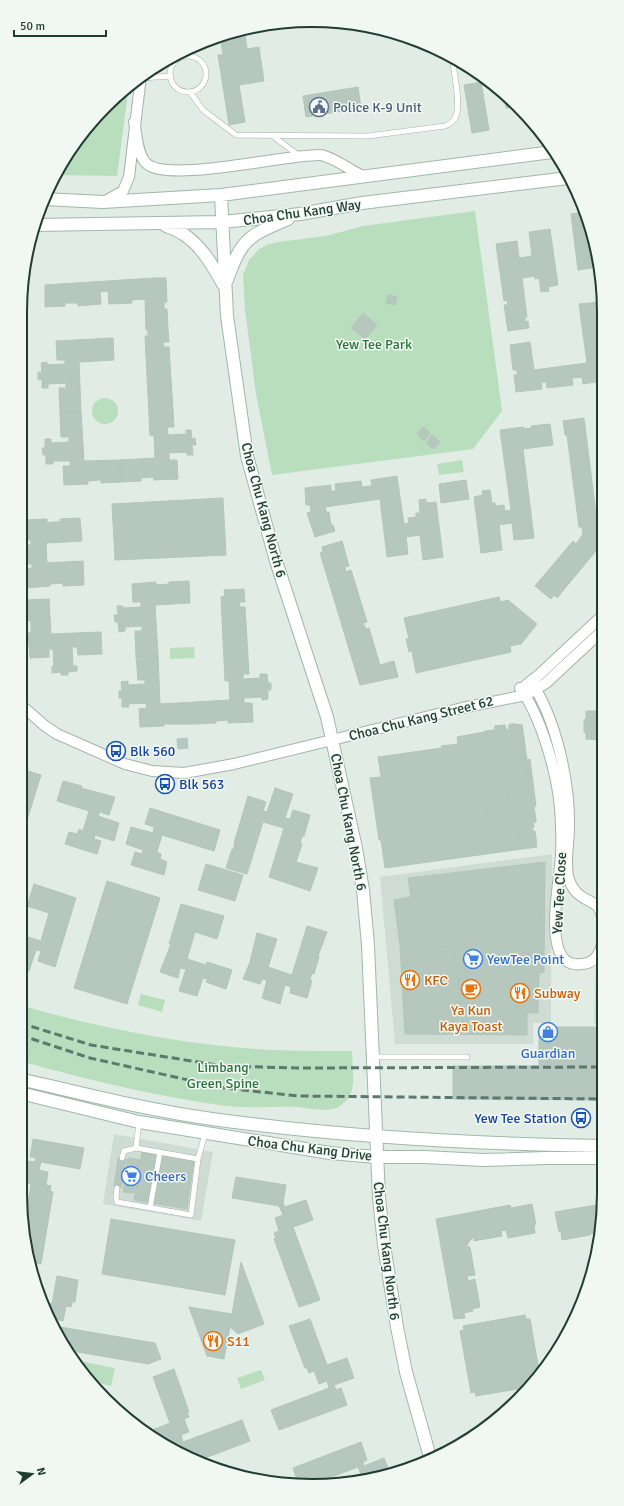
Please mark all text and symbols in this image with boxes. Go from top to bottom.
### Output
scale bar [14,12,106,38]
text: 50 m [20,19,45,34]
public building icon: Police K-9 Unit [308,96,330,118]
place label: Police K-9 Unit [333,99,422,116]
street label: Choa Chu Kang Way [242,196,362,229]
park label: Yew Tee Park [336,336,412,353]
street label: Choa Chu Kang North 6 [237,441,290,580]
street label: Choa Chu Kang Street 62 [347,692,495,745]
bus stop icon: Blk 560 [105,740,127,762]
place label: Blk 560 [130,743,175,760]
street label: Choa Chu Kang North 6 [327,752,370,892]
bus stop icon: Blk 563 [154,773,176,795]
place label: Blk 563 [179,776,224,793]
street label: Yew Tee Close [549,852,570,934]
supermarket icon: YewTee Point [462,948,484,970]
place label: YewTee Point [487,951,564,968]
restaurant icon: KFC [399,969,421,991]
place label: KFC [424,972,448,989]
cafe icon: Ya Kun Kaya Toast [460,978,482,1000]
restaurant icon: Subway [509,982,531,1004]
place label: Subway [534,985,581,1002]
place label: Ya Kun Kaya Toast [440,1002,503,1035]
shop icon: Guardian [537,1021,559,1043]
place label: Guardian [521,1045,575,1062]
park label: Limbang Green Spine [187,1059,259,1092]
bus stop icon: Yew Tee Station [570,1107,592,1129]
place label: Yew Tee Station [475,1110,567,1127]
street label: Choa Chu Kang Drive [247,1132,373,1165]
supermarket icon: Cheers [120,1165,142,1187]
place label: Cheers [145,1168,186,1185]
street label: Choa Chu Kang North 6 [370,1181,403,1321]
restaurant icon: S11 [202,1330,224,1352]
place label: S11 [227,1333,250,1350]
north arrow [12,1454,52,1494]
text: N [34,1466,48,1477]

